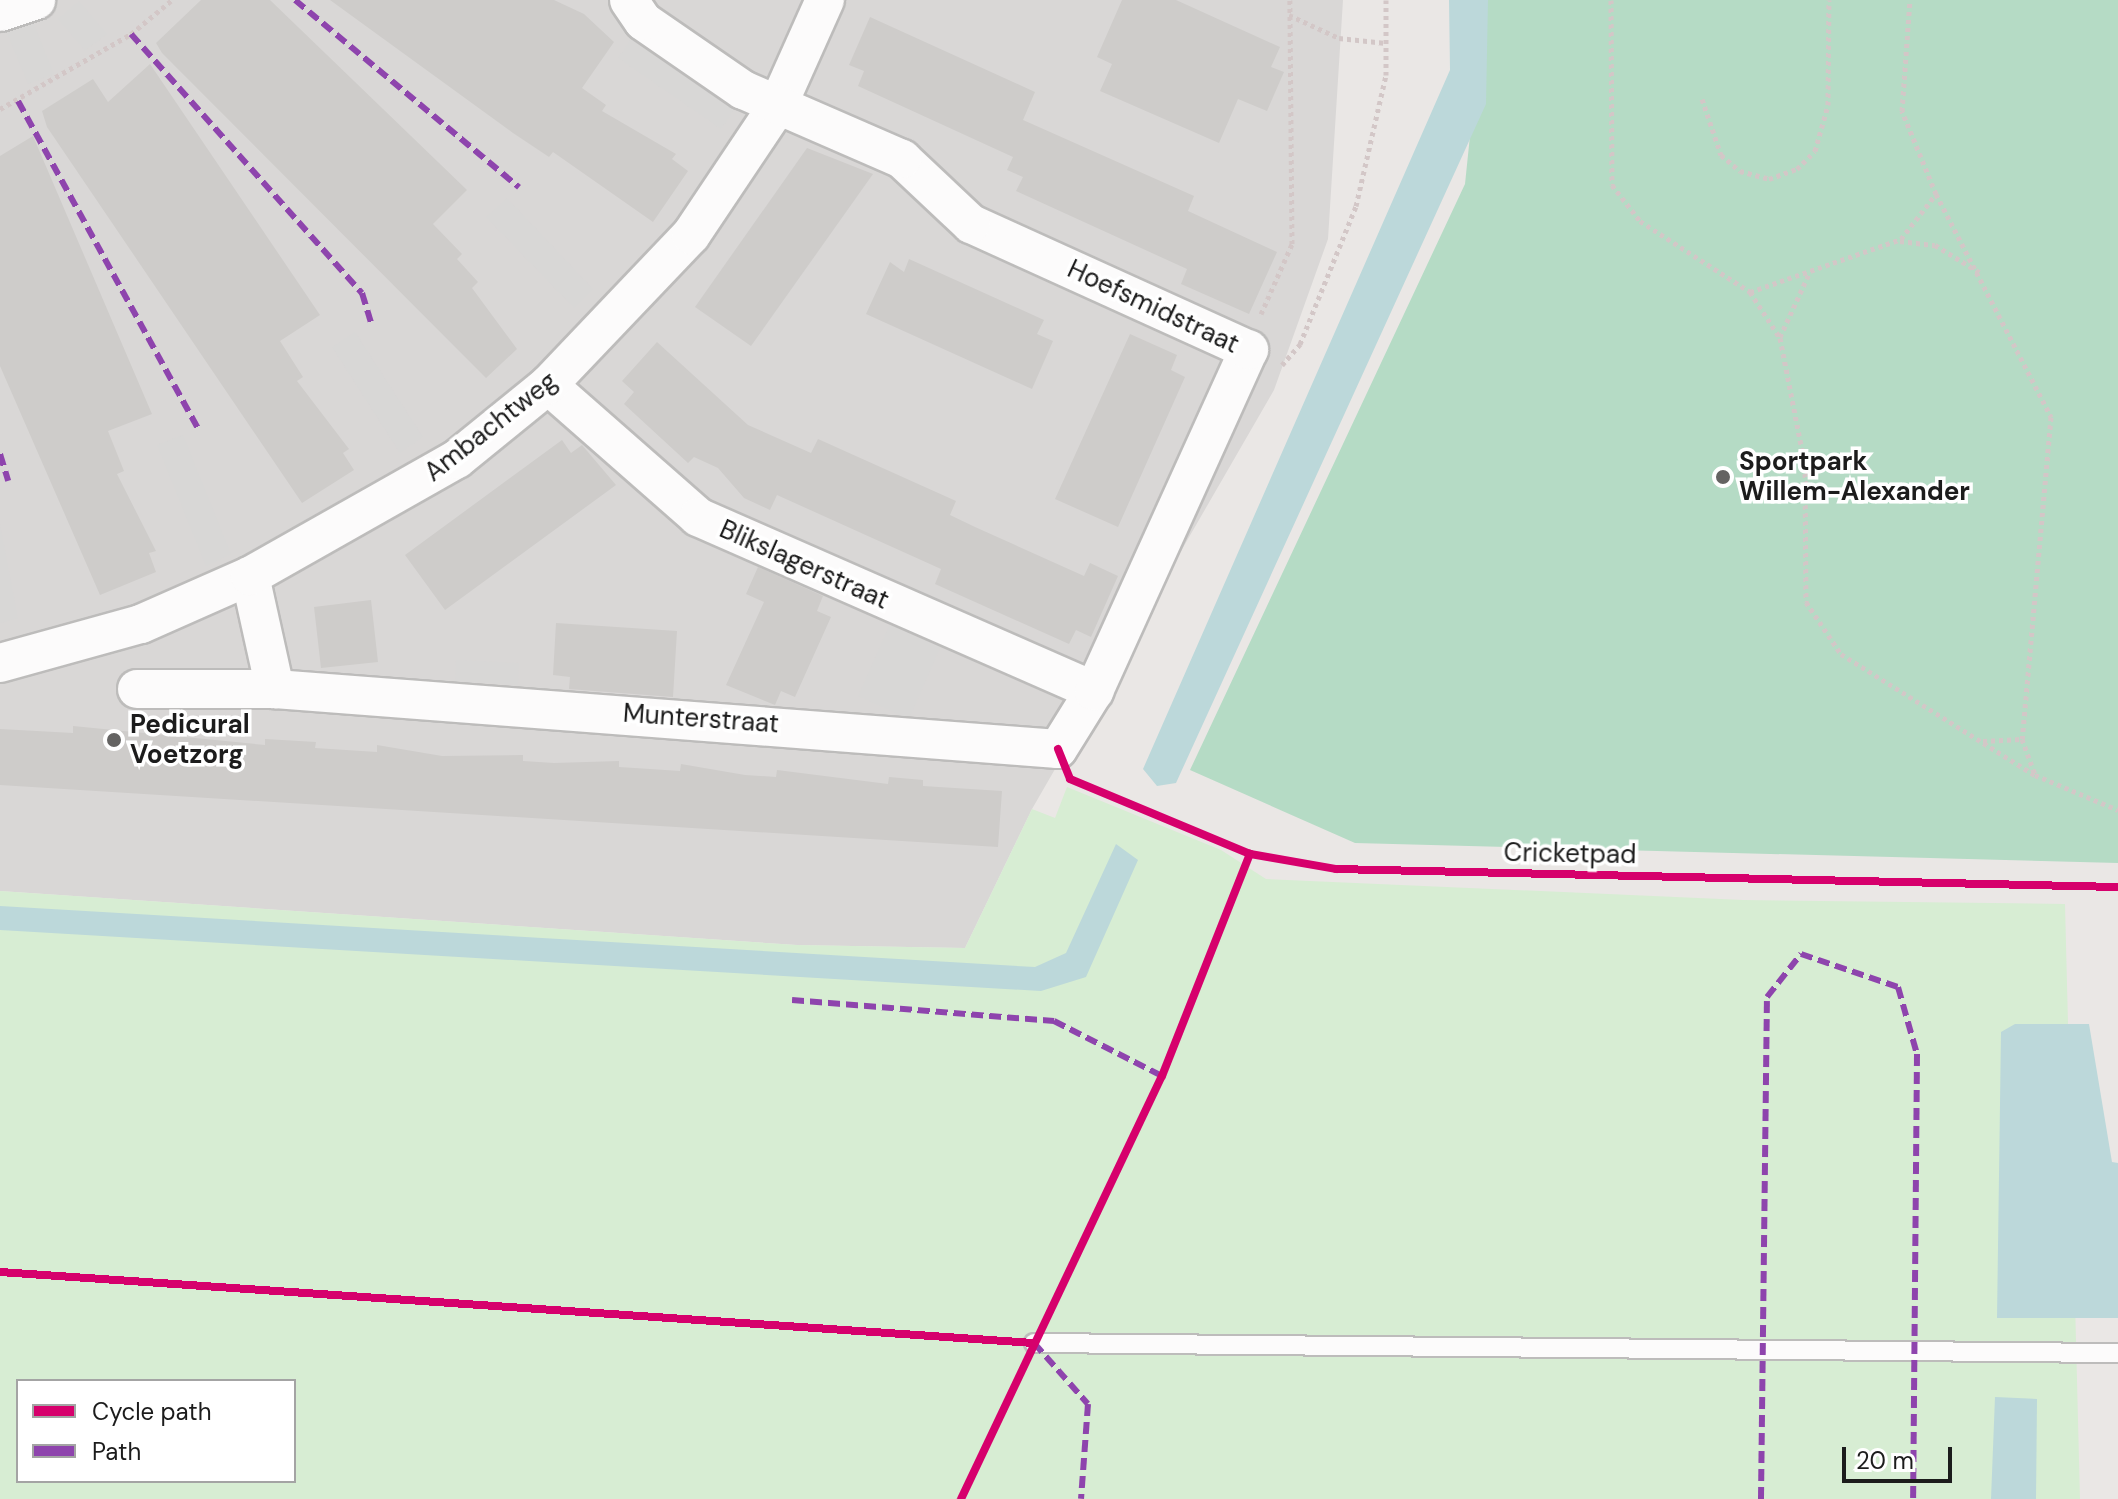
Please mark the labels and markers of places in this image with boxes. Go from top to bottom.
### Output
place label: Sportpark Willem-Alexander [1739,446,1970,508]
marker: Sportpark Willem-Alexander [1714,468,1732,486]
place label: Pedicural Voetzorg [130,709,250,770]
marker: Pedicural Voetzorg [105,731,123,749]

